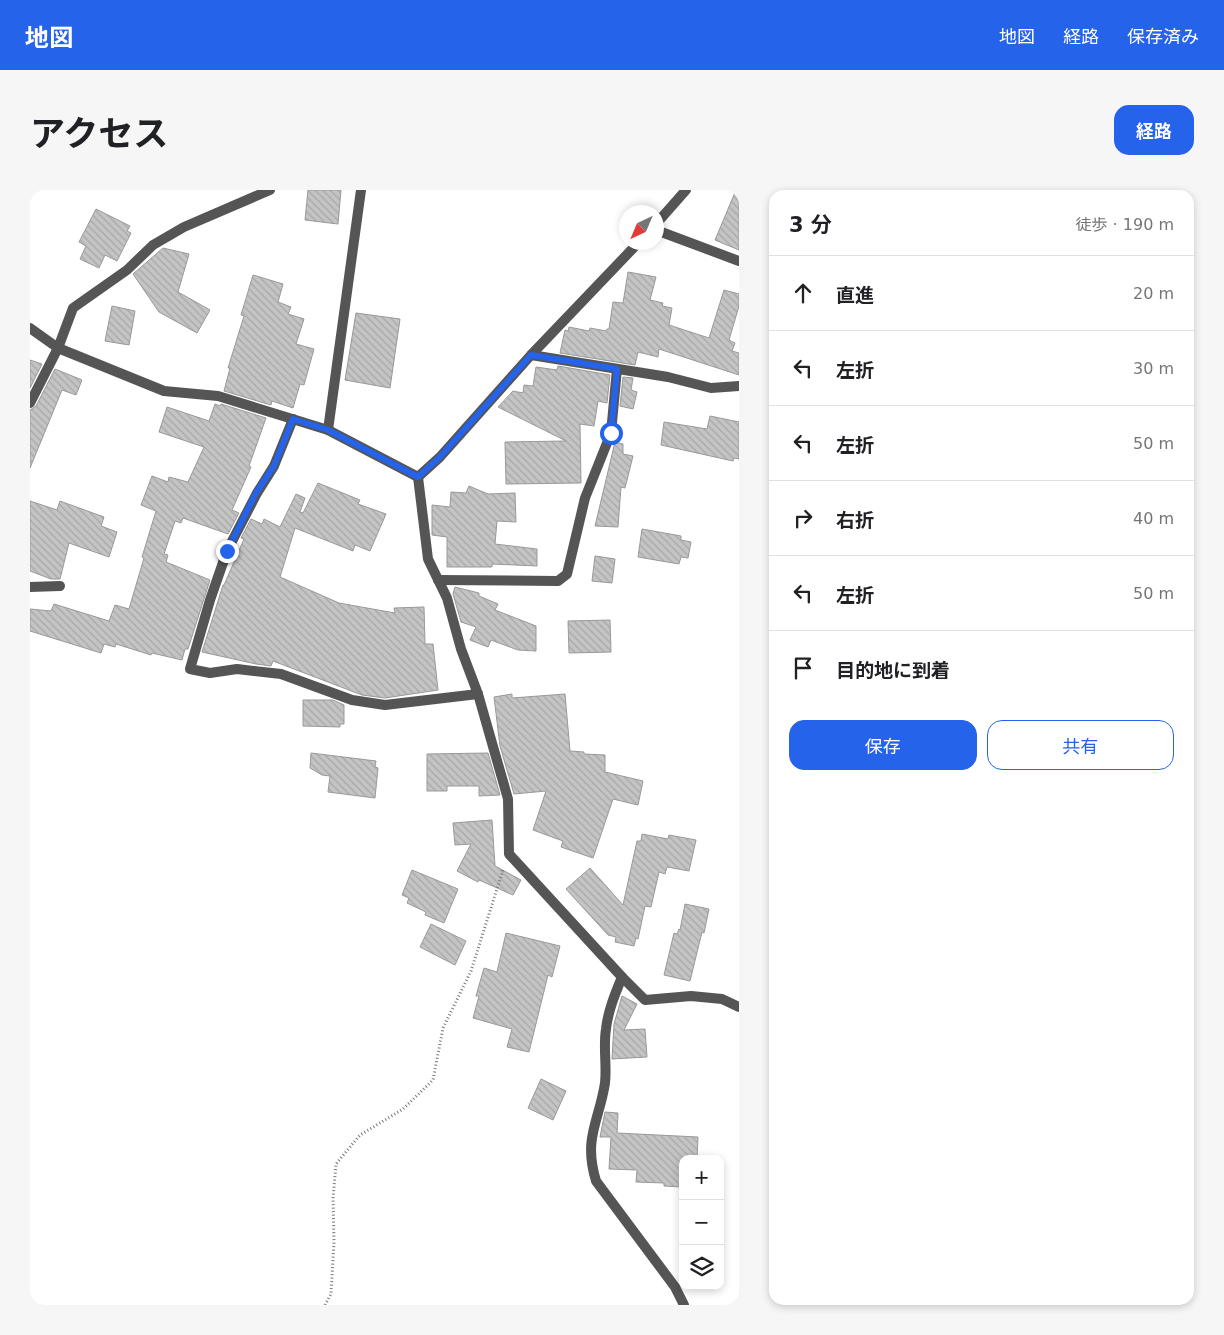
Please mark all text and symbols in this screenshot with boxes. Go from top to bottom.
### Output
text: 地図 [25,24,73,52]
text: 地図 [999,26,1035,47]
text: 経路 [1063,26,1099,47]
text: 保存済み [1127,26,1199,47]
button: 経路 [1114,105,1194,155]
text: アクセス [30,114,168,154]
north arrow [619,205,664,250]
text: 3 分 [789,213,832,237]
text: 徒歩 · 190 m [1076,215,1174,234]
icon: ahead [789,279,817,307]
text: 直進 [836,284,874,306]
text: 20 m [1133,284,1174,303]
icon: left [789,354,817,382]
text: 左折 [836,359,874,381]
text: 30 m [1133,359,1174,378]
route start [600,422,623,445]
icon: left [789,429,817,457]
text: 左折 [836,434,874,456]
text: 50 m [1133,434,1174,453]
icon: right [789,504,817,532]
text: 右折 [836,509,874,531]
text: 40 m [1133,509,1174,528]
route end [216,540,239,563]
icon: left [789,579,817,607]
text: 左折 [836,584,874,606]
text: 50 m [1133,584,1174,603]
icon: arrive [789,654,817,682]
text: 目的地に到着 [836,659,950,681]
button: 保存 [789,720,977,770]
button: 共有 [987,720,1174,770]
map controls [679,1155,724,1290]
button: + [679,1155,724,1200]
button: − [679,1200,724,1245]
button: layers [679,1245,724,1290]

